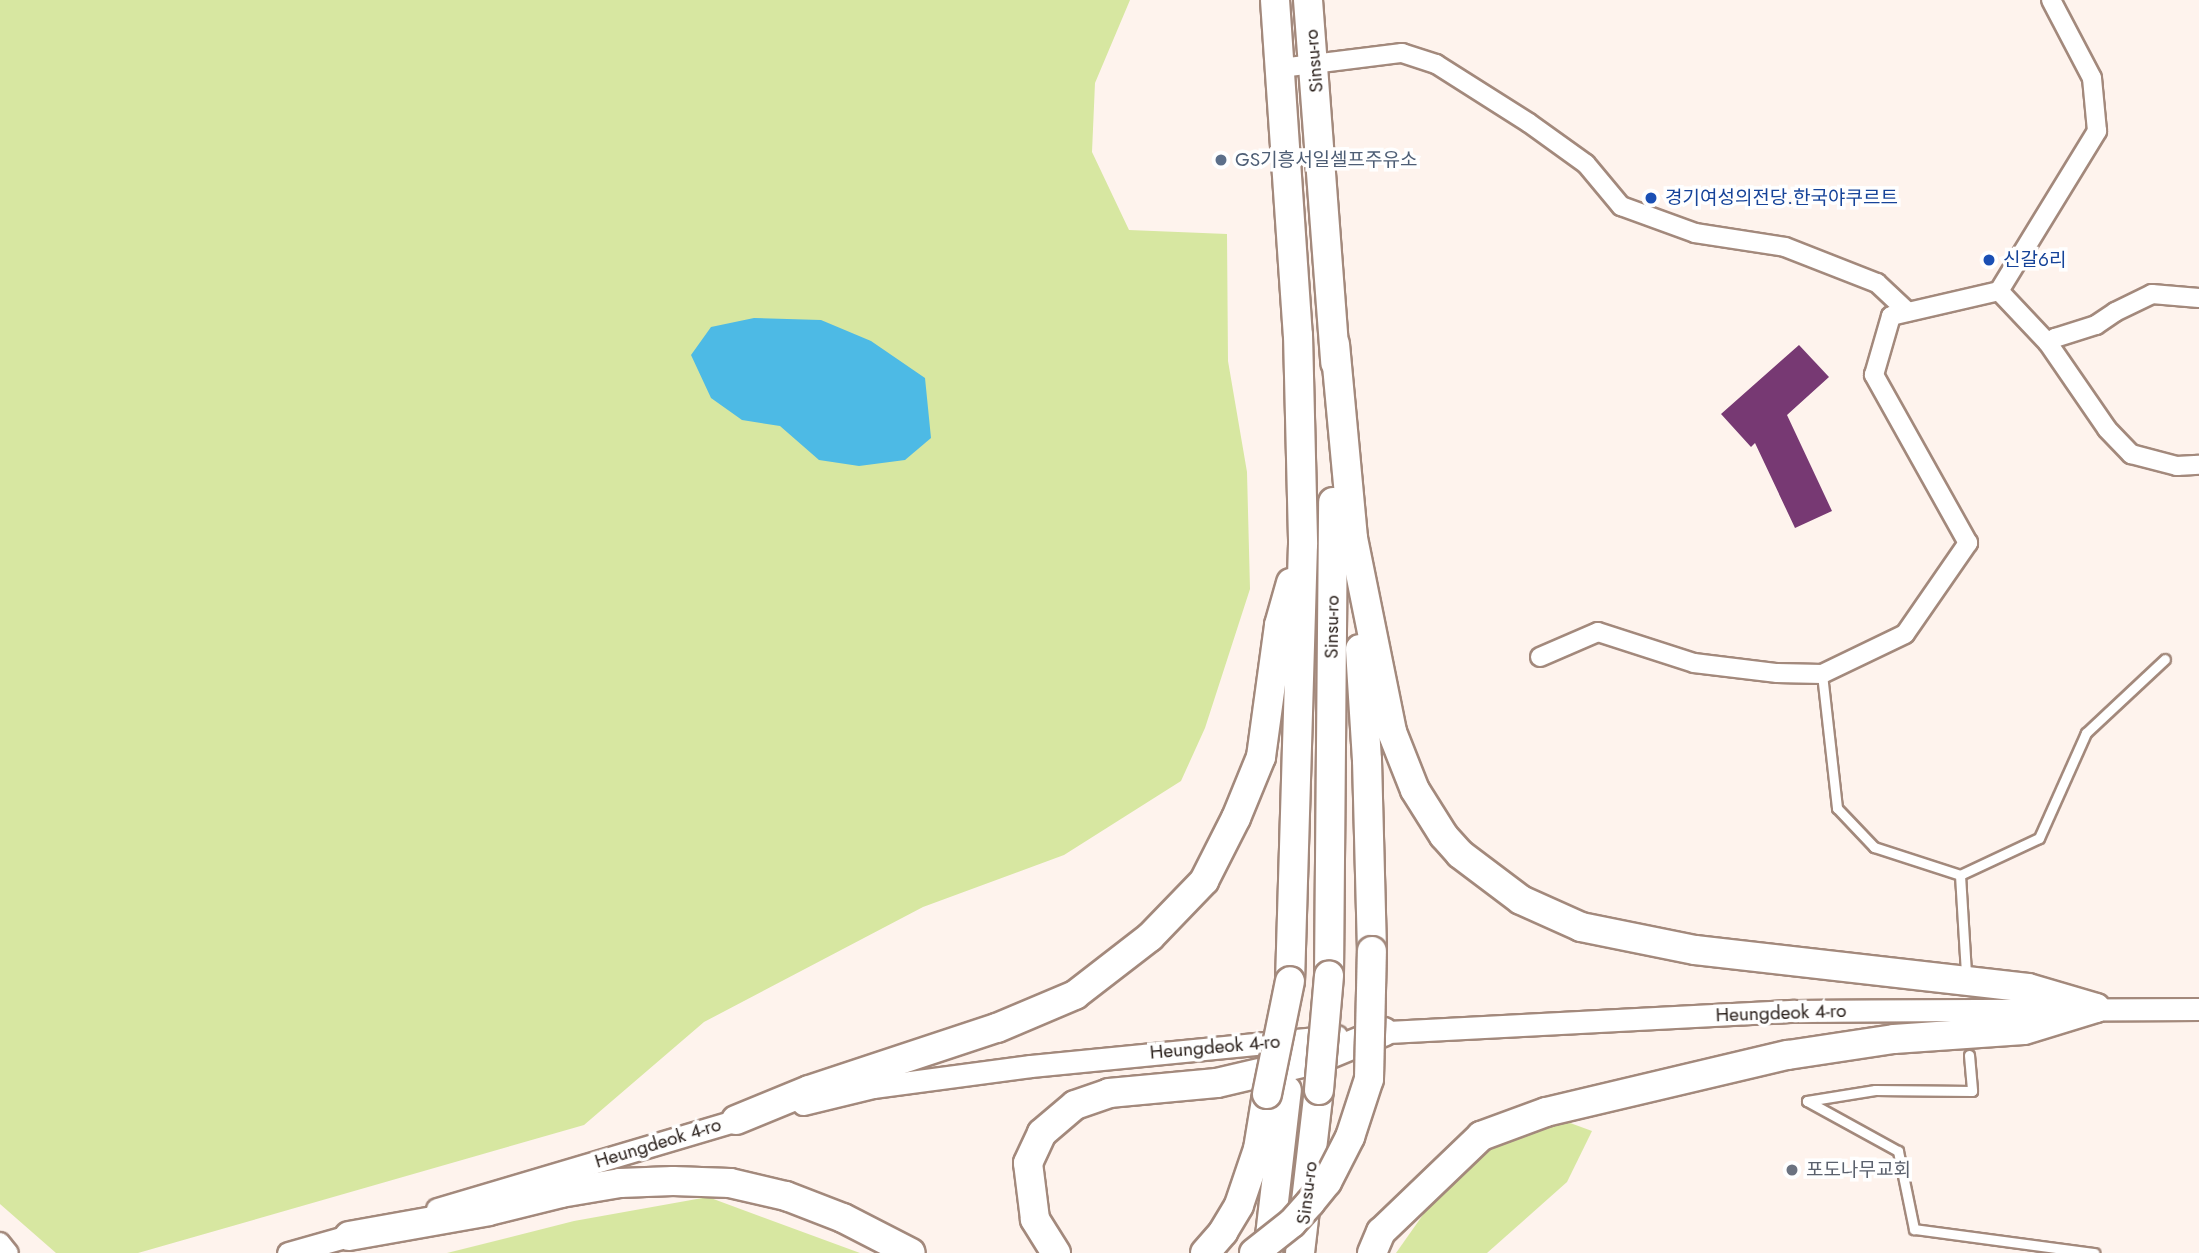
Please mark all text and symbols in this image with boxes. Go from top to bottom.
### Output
street label: Sinsu-ro [1300,28,1328,94]
place label: GS기흥서일셀프주유소 [1235,149,1417,171]
marker: GS기흥서일셀프주유소 [1213,152,1229,168]
place label: 경기여성의전당.한국야쿠르트 [1665,187,1898,209]
marker: 경기여성의전당.한국야쿠르트 [1643,190,1659,206]
place label: 신갈6리 [2003,249,2066,271]
marker: 신갈6리 [1981,252,1997,268]
street label: Sinsu-ro [1320,595,1344,659]
street label: Heungdeok 4-ro [1715,999,1847,1027]
street label: Heungdeok 4-ro [1149,1030,1281,1064]
street label: Heungdeok 4-ro [592,1113,724,1173]
place label: 포도나무교회 [1806,1159,1911,1181]
street label: Sinsu-ro [1292,1160,1322,1226]
marker: 포도나무교회 [1784,1162,1800,1178]

